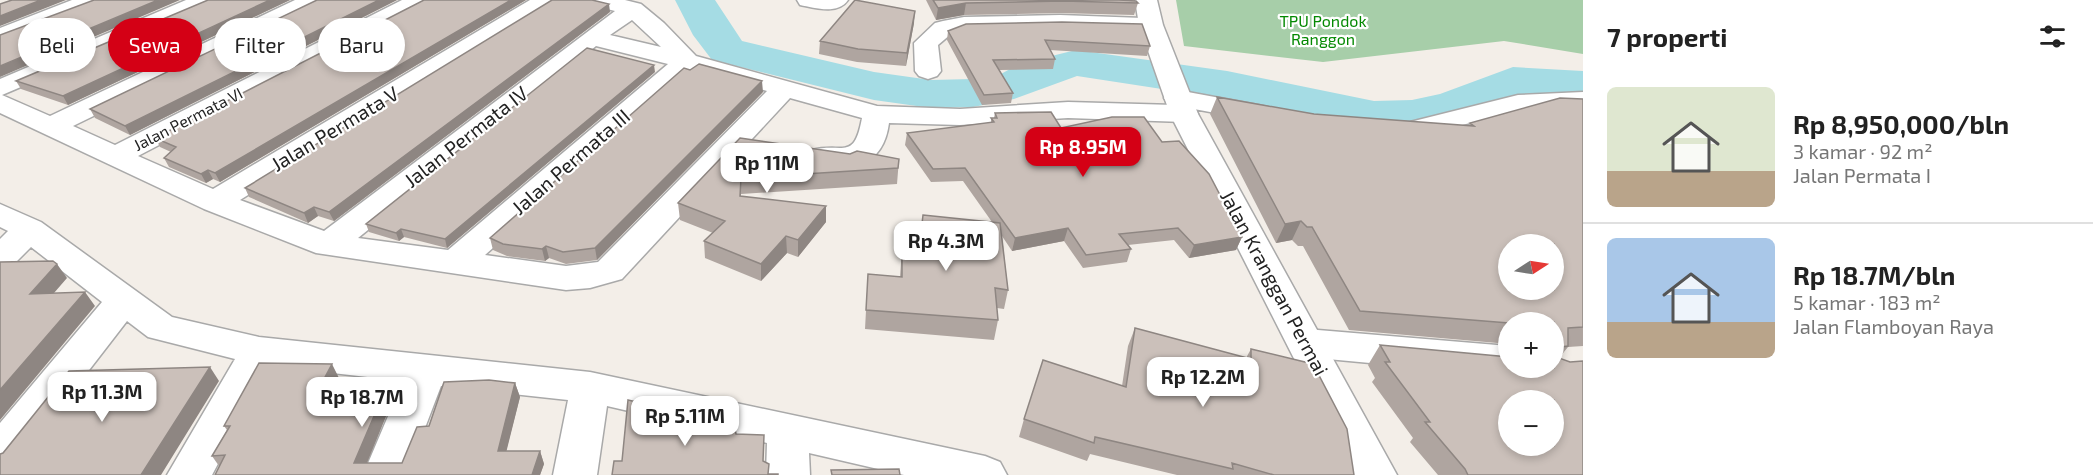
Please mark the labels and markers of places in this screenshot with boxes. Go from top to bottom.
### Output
pin: Rp 8.95M [1021,127,1145,178]
pin: Rp 11M [718,143,816,194]
pin: Rp 4.3M [891,221,1001,272]
pin: Rp 12.2M [1141,357,1265,408]
pin: Rp 11.3M [40,372,164,423]
pin: Rp 18.7M [300,377,424,428]
pin: Rp 5.11M [623,396,747,447]

